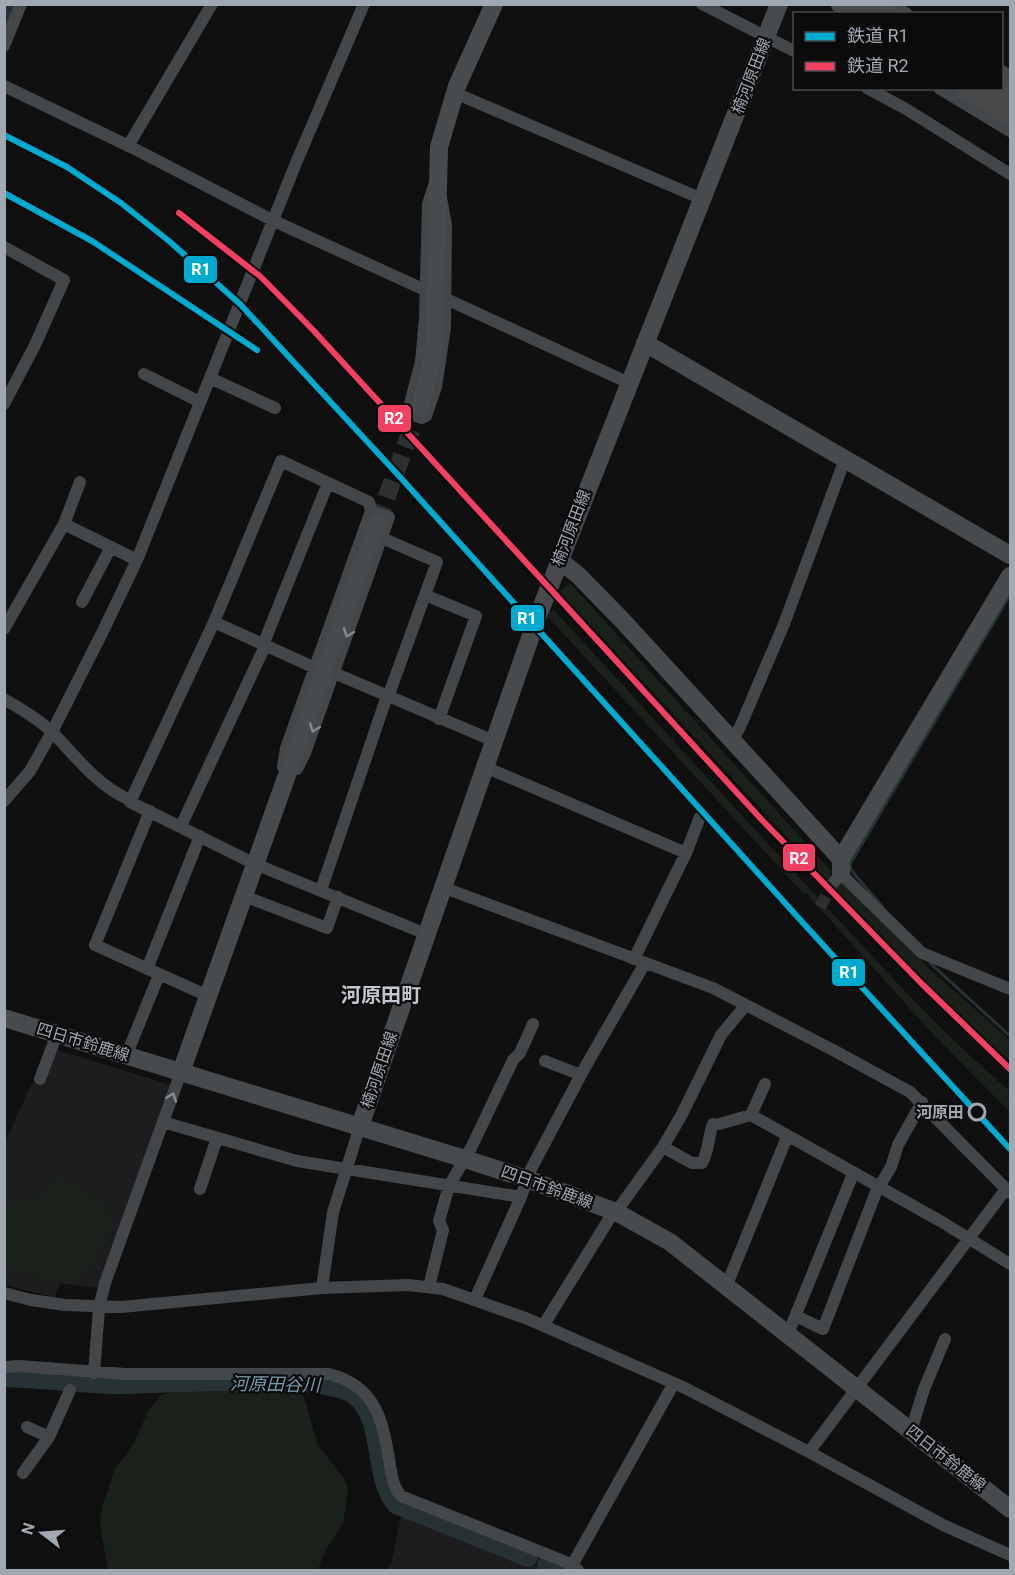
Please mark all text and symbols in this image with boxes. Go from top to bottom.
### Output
legend [793,12,1003,90]
text: 鉄道 R1 [847,25,909,46]
street label: 楠河原田線 [728,35,774,117]
text: 鉄道 R2 [847,55,909,76]
line badge: R1 [183,255,218,284]
text: R1 [191,260,211,279]
line badge: R2 [377,404,412,433]
text: R2 [384,409,404,428]
street label: 楠河原田線 [548,487,594,569]
line badge: R1 [510,604,545,632]
text: R1 [517,609,537,628]
one-way arrow [343,627,356,638]
one-way arrow [309,722,321,733]
line badge: R2 [782,843,816,872]
text: R2 [789,849,809,868]
line badge: R1 [831,958,866,987]
text: R1 [839,963,859,982]
district label: 河原田町 [341,983,421,1007]
street label: 四日市鈴鹿線 [34,1019,132,1065]
street label: 楠河原田線 [357,1029,401,1111]
one-way arrow [165,1092,177,1103]
place label: 河原田 [916,1103,964,1122]
marker: 河原田 [968,1103,986,1121]
street label: 四日市鈴鹿線 [499,1162,595,1212]
water label: 河原田谷川 [230,1373,322,1395]
street label: 四日市鈴鹿線 [902,1421,990,1495]
north arrow [12,1503,72,1563]
text: N [17,1521,39,1537]

